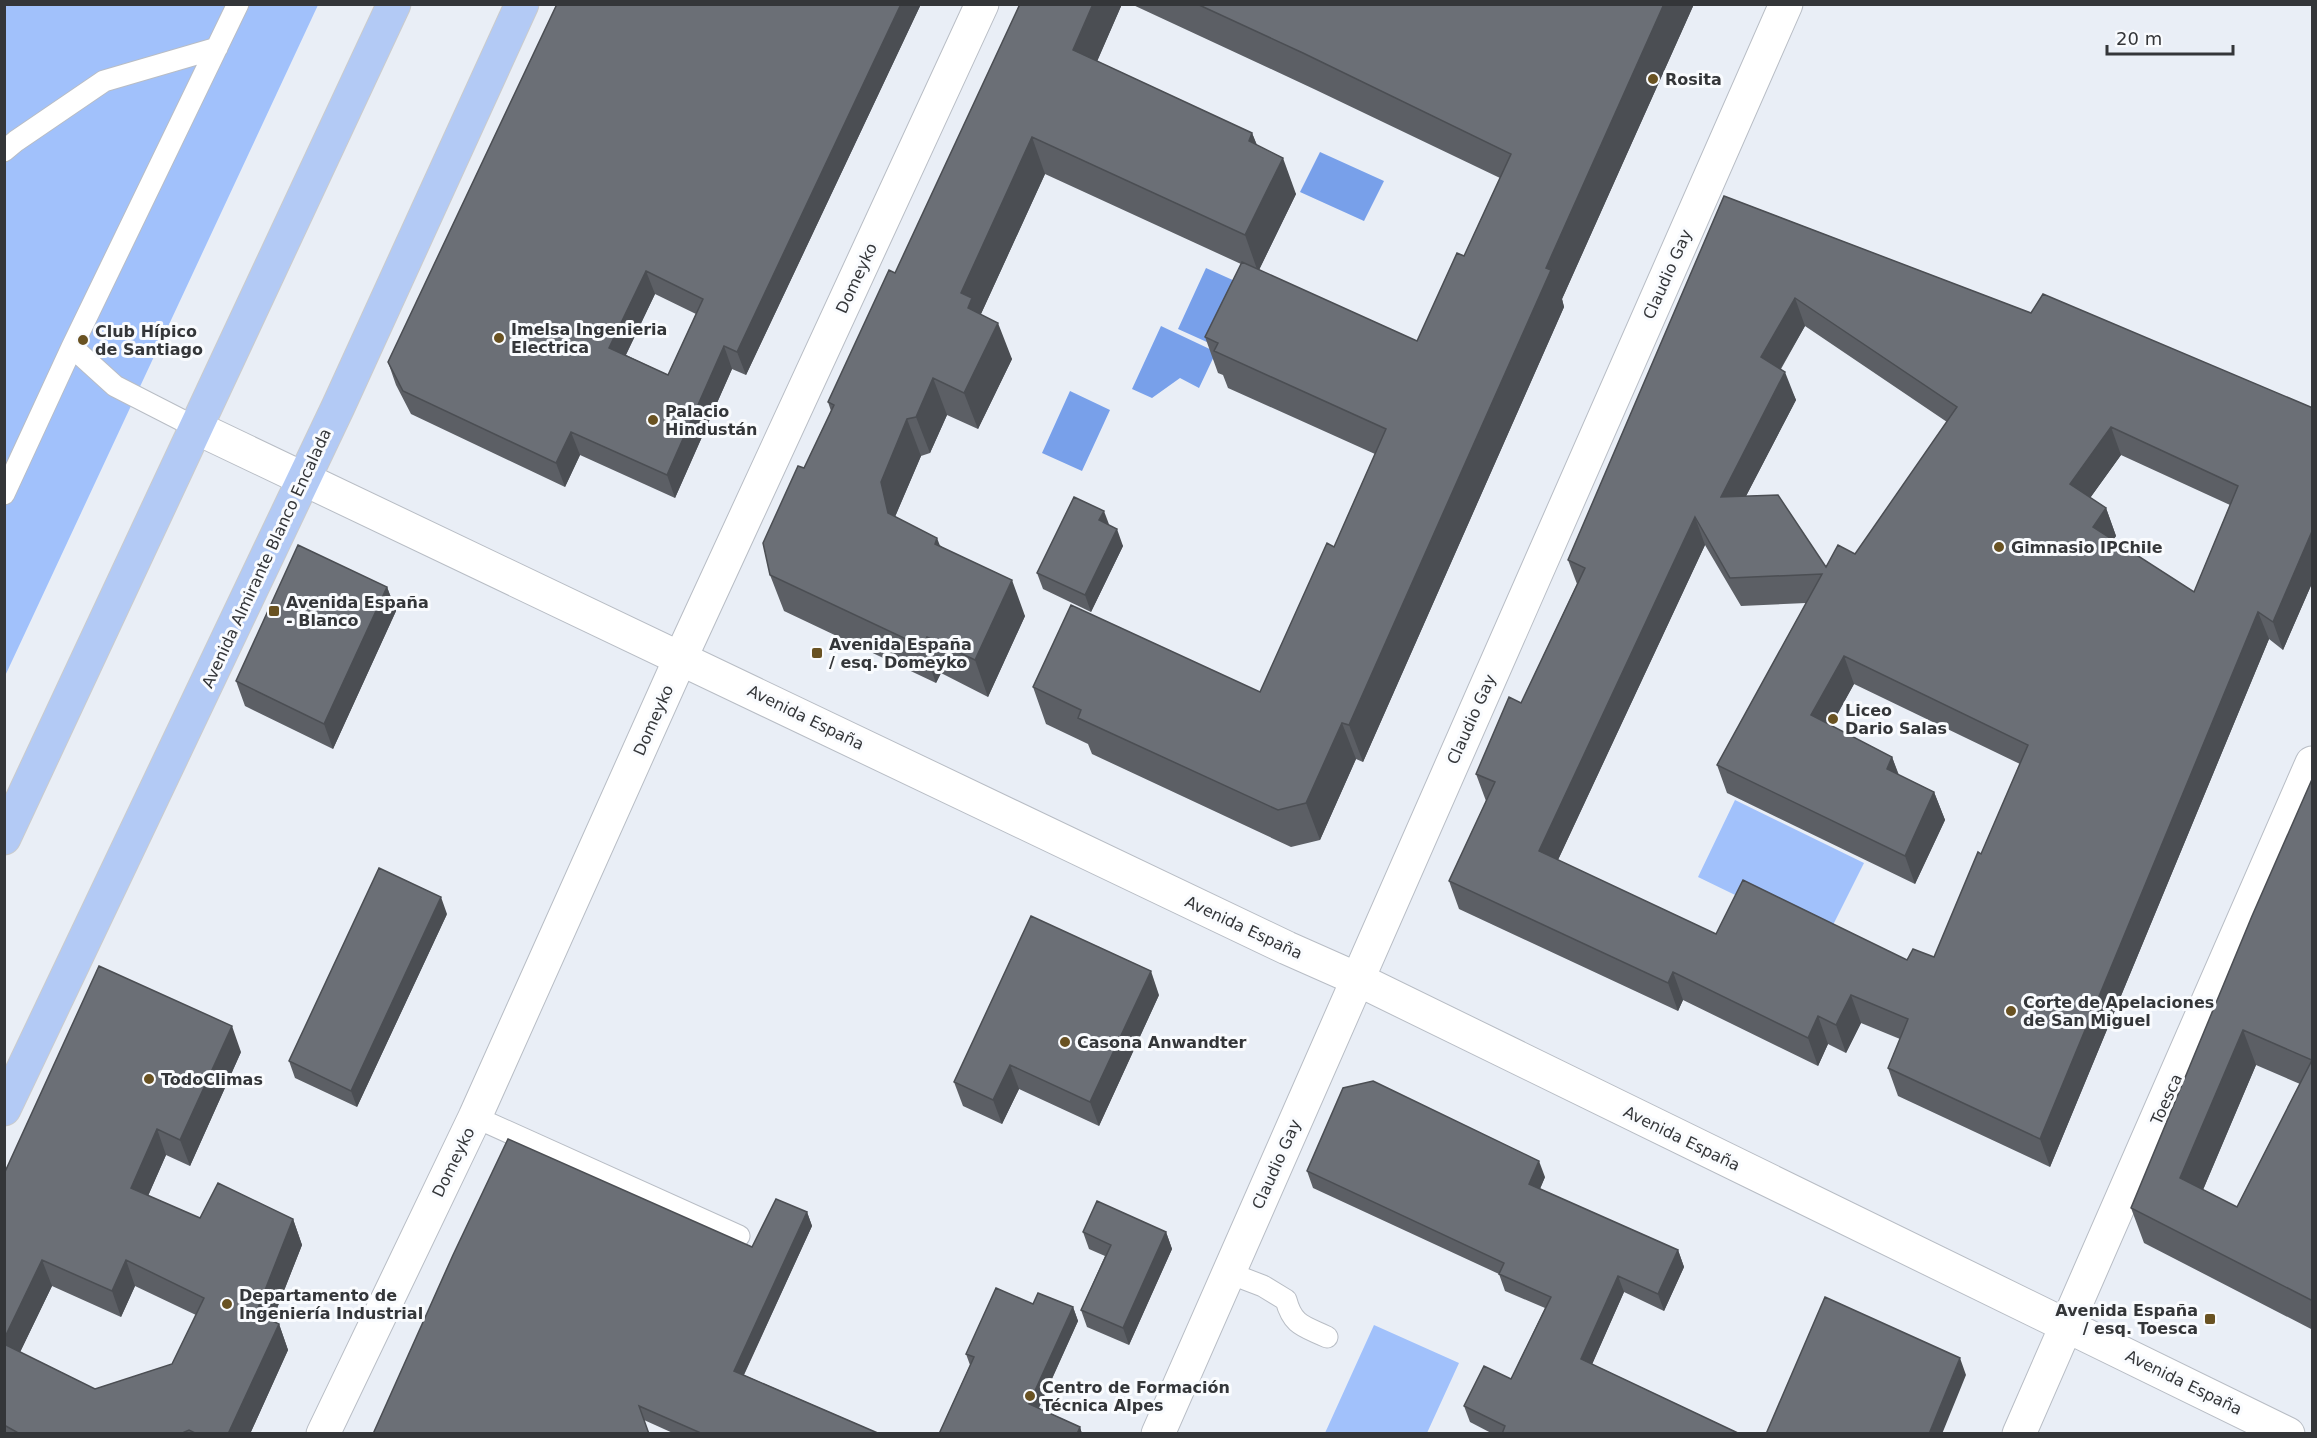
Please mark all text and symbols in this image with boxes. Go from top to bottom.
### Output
scale bar [2107,18,2233,56]
text: 20 m [2116,28,2162,49]
place label: Rosita [1665,70,1722,89]
marker: Rosita [1646,72,1660,86]
street label: Claudio Gay [1639,226,1696,322]
street label: Domeyko [832,240,881,316]
place label: Imelsa Ingenieria Electrica [511,320,667,357]
place label: Club Hípico de Santiago [95,322,203,359]
marker: Imelsa Ingenieria Electrica [492,331,506,345]
marker: Club Hípico de Santiago [76,333,90,347]
place label: Palacio Hindustán [665,402,757,439]
marker: Palacio Hindustán [646,413,660,427]
street label: Avenida Almirante Blanco Encalada [198,425,335,691]
place label: Gimnasio IPChile [2011,538,2163,557]
marker: Gimnasio IPChile [1992,540,2006,554]
place label: Avenida España - Blanco [286,593,429,630]
marker: Avenida España - Blanco [267,604,281,618]
place label: Avenida España / esq. Domeyko [829,635,972,672]
marker: Avenida España / esq. Domeyko [810,646,824,660]
street label: Claudio Gay [1443,671,1500,767]
street label: Avenida España [744,681,867,754]
street label: Domeyko [629,682,677,759]
place label: Liceo Dario Salas [1845,701,1947,738]
marker: Liceo Dario Salas [1826,712,1840,726]
street label: Avenida España [1182,892,1305,963]
place label: Corte de Apelaciones de San Miguel [2023,993,2214,1030]
marker: Corte de Apelaciones de San Miguel [2004,1004,2018,1018]
place label: Casona Anwandter [1077,1033,1247,1052]
marker: Casona Anwandter [1058,1035,1072,1049]
place label: TodoClimas [161,1070,263,1089]
street label: Toesca [2146,1071,2186,1128]
marker: TodoClimas [142,1072,156,1086]
street label: Avenida España [1620,1102,1743,1175]
street label: Claudio Gay [1248,1116,1305,1212]
street label: Domeyko [428,1124,479,1200]
place label: Departamento de Ingeniería Industrial [239,1286,423,1323]
marker: Departamento de Ingeniería Industrial [220,1297,234,1311]
place label: Avenida España / esq. Toesca [2055,1301,2198,1338]
marker: Avenida España / esq. Toesca [2203,1312,2217,1326]
street label: Avenida España [2122,1346,2245,1419]
place label: Centro de Formación Técnica Alpes [1042,1378,1230,1415]
marker: Centro de Formación Técnica Alpes [1023,1389,1037,1403]

